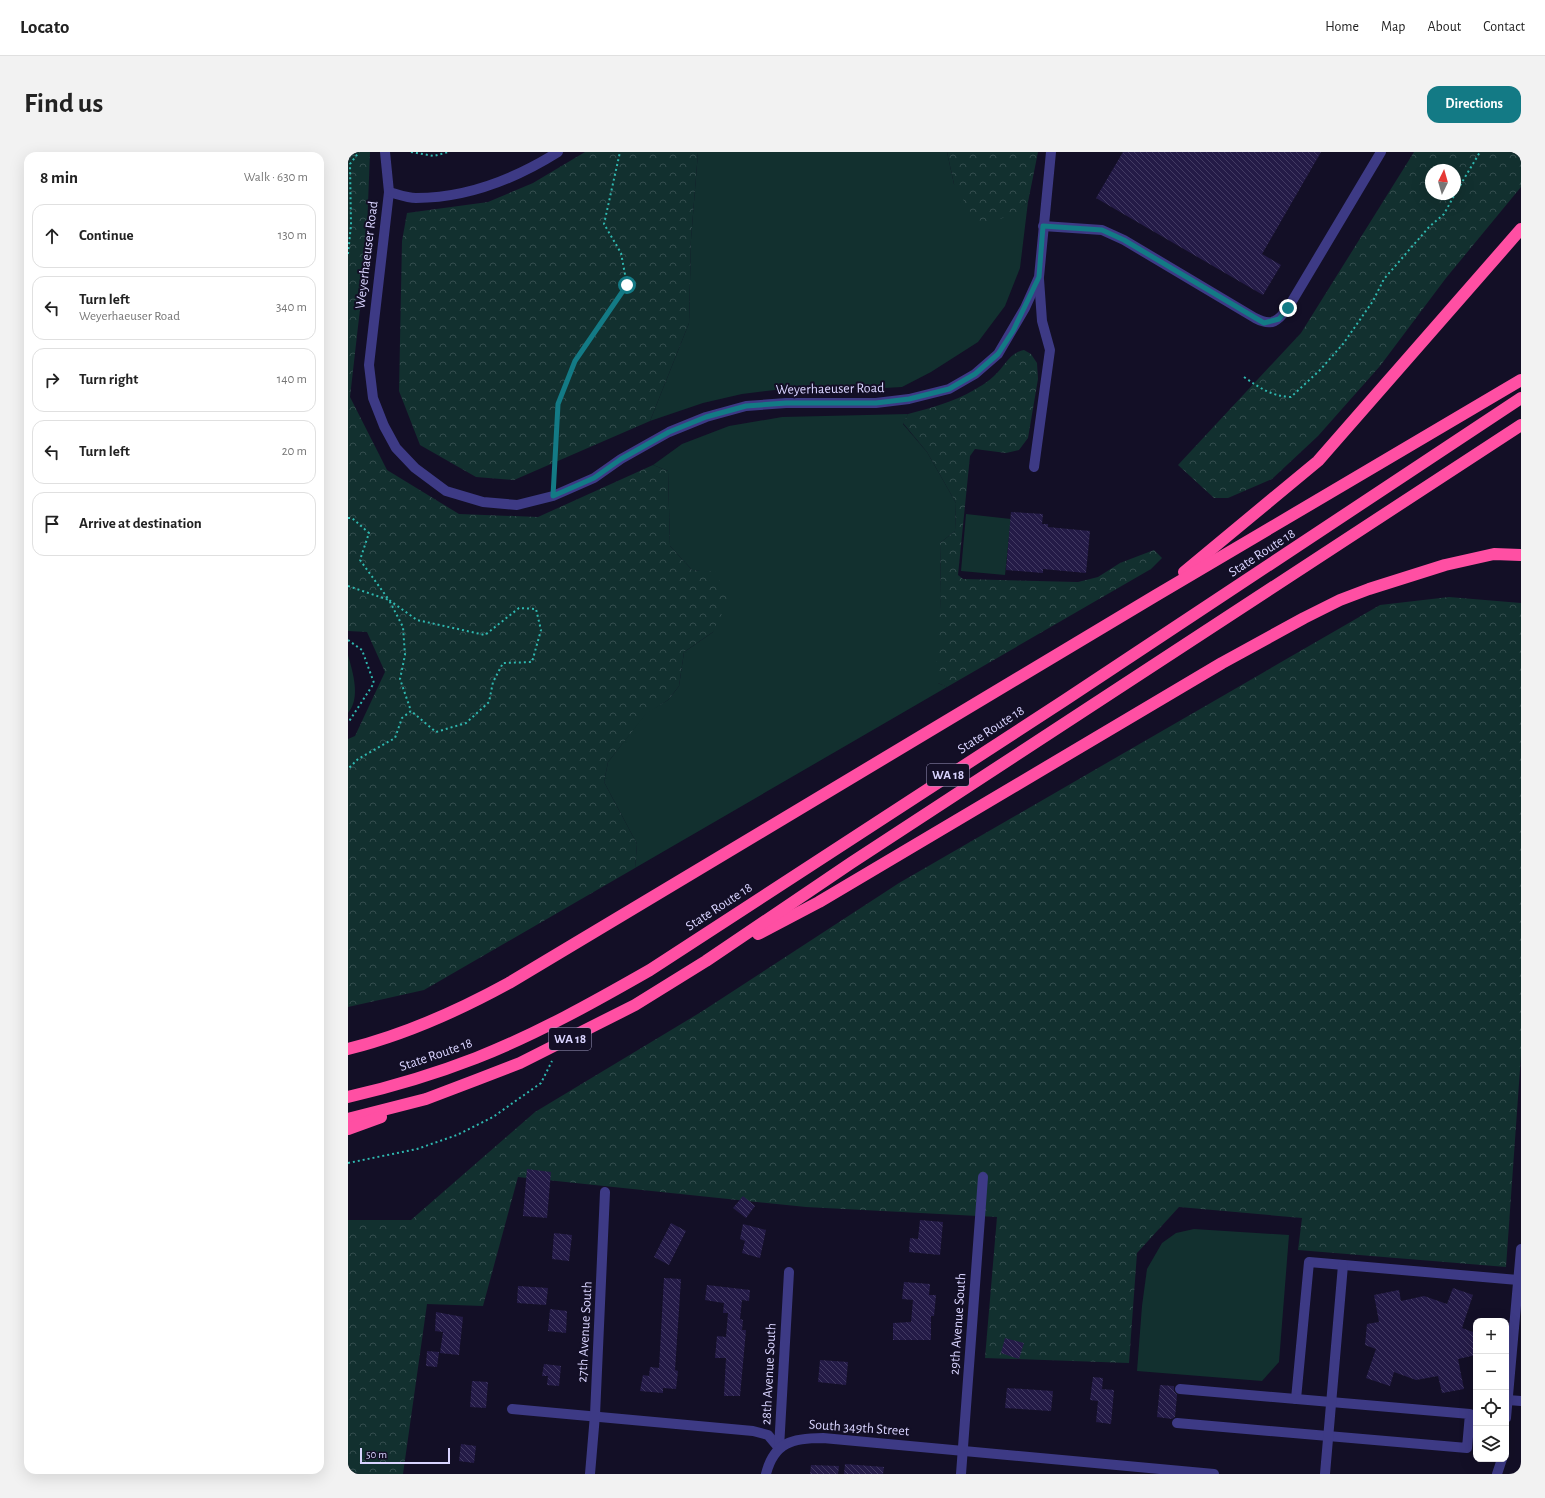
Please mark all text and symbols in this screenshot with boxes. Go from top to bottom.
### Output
text: Locato [20,18,69,37]
text: Home [1325,20,1359,34]
text: Map [1381,20,1405,34]
text: About [1427,20,1461,34]
text: Contact [1483,20,1525,34]
button: Directions [1427,86,1521,123]
text: Find us [24,90,103,118]
north arrow [1425,164,1461,200]
text: 8 min [40,169,78,186]
text: Walk · 630 m [244,171,308,184]
street label: Weyerhaeuser Road [353,200,381,310]
icon: ahead [41,225,63,247]
text: Continue [79,228,134,243]
text: 130 m [278,229,307,242]
route start [618,276,636,294]
text: Turn left [79,292,130,307]
icon: left [41,297,63,319]
route end [1279,299,1297,317]
text: 340 m [276,301,307,314]
text: Weyerhaeuser Road [79,310,180,323]
icon: right [41,369,63,391]
text: Turn right [79,372,138,387]
text: 140 m [277,373,307,386]
street label: Weyerhaeuser Road [776,381,884,397]
icon: left [41,441,63,463]
text: Turn left [79,444,130,459]
text: 20 m [282,445,307,458]
icon: arrive [41,513,63,535]
text: Arrive at destination [79,516,202,531]
street label: State Route 18 [1226,526,1298,580]
street label: State Route 18 [955,703,1027,757]
road number: WA 18 [927,764,969,786]
street label: State Route 18 [683,880,755,934]
road number: WA 18 [549,1028,591,1050]
street label: State Route 18 [398,1036,474,1074]
street label: 29th Avenue South [947,1273,969,1375]
street label: 27th Avenue South [575,1281,595,1383]
map controls [1473,1318,1509,1462]
button: + [1473,1318,1509,1354]
street label: 28th Avenue South [759,1323,779,1425]
button: − [1473,1354,1509,1390]
button: locate [1473,1390,1509,1426]
street label: South 349th Street [808,1418,910,1439]
button: layers [1473,1426,1509,1462]
scale bar [360,1446,450,1465]
text: 50 m [366,1449,387,1460]

